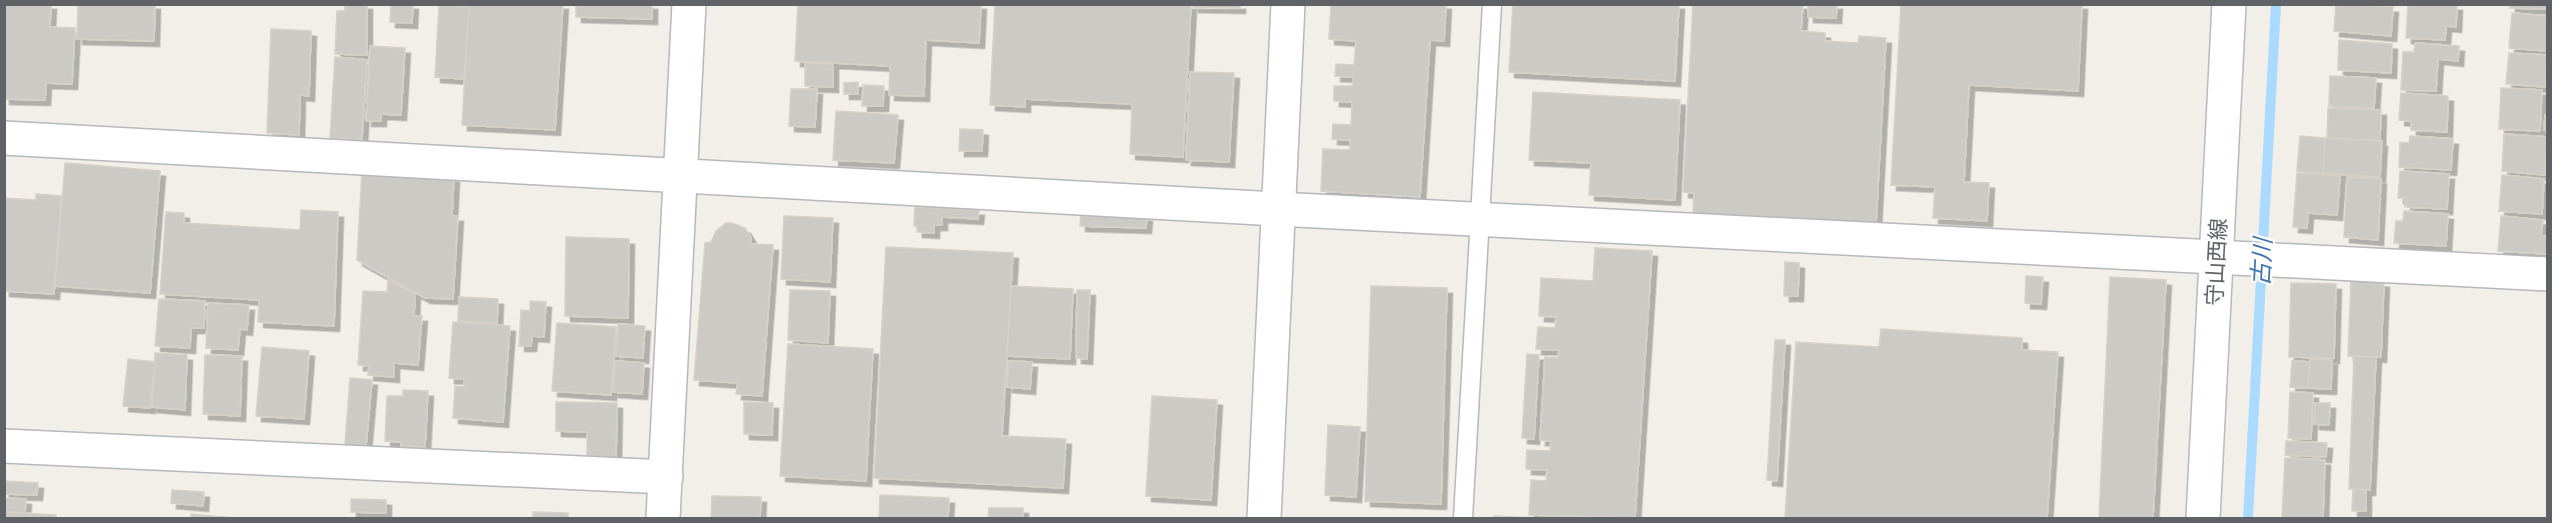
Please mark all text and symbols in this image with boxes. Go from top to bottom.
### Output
street label: 守山西線 [2201,217,2232,307]
water label: 古川 [2246,234,2277,287]

